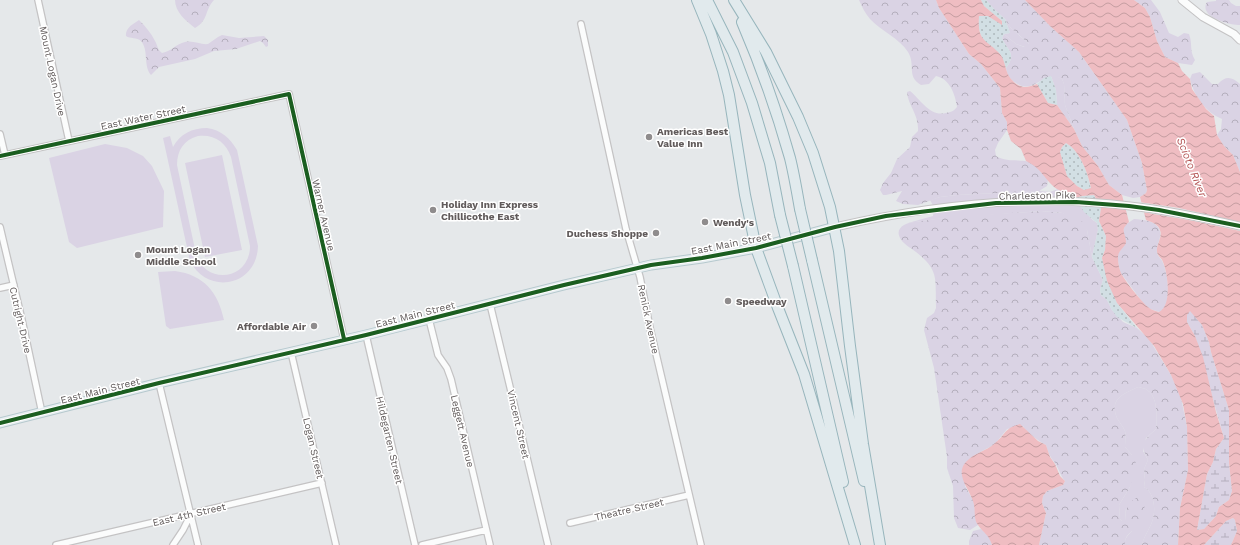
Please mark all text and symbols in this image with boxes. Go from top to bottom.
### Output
street label: Mount Logan Drive [38,25,67,117]
street label: East Water Street [100,103,187,132]
place label: Americas Best Value Inn [657,126,729,149]
marker: Americas Best Value Inn [644,132,654,142]
water label: Scioto River [1174,136,1210,199]
street label: Warner Avenue [310,178,337,252]
street label: Charleston Pike [999,189,1076,202]
place label: Holiday Inn Express Chillicothe East [441,199,539,222]
marker: Holiday Inn Express Chillicothe East [428,205,438,215]
marker: Wendy's [700,217,710,227]
place label: Wendy's [713,217,755,228]
place label: Duchess Shoppe [566,228,648,239]
marker: Duchess Shoppe [651,228,661,238]
street label: East Main Street [690,230,773,257]
place label: Mount Logan Middle School [146,244,217,267]
marker: Mount Logan Middle School [133,250,143,260]
street label: Renick Avenue [636,283,661,355]
street label: Cutright Drive [8,286,34,355]
marker: Speedway [723,296,733,306]
place label: Speedway [736,296,787,307]
street label: East Main Street [374,299,457,330]
place label: Affordable Air [237,321,307,332]
marker: Affordable Air [309,321,319,331]
street label: East Main Street [59,375,142,406]
street label: Vincent Street [505,389,532,460]
street label: Leggett Avenue [449,394,476,469]
street label: Hildegarten Street [374,395,405,486]
street label: Logan Street [301,416,326,481]
street label: Theatre Street [593,496,666,523]
street label: East 4th Street [151,501,228,528]

